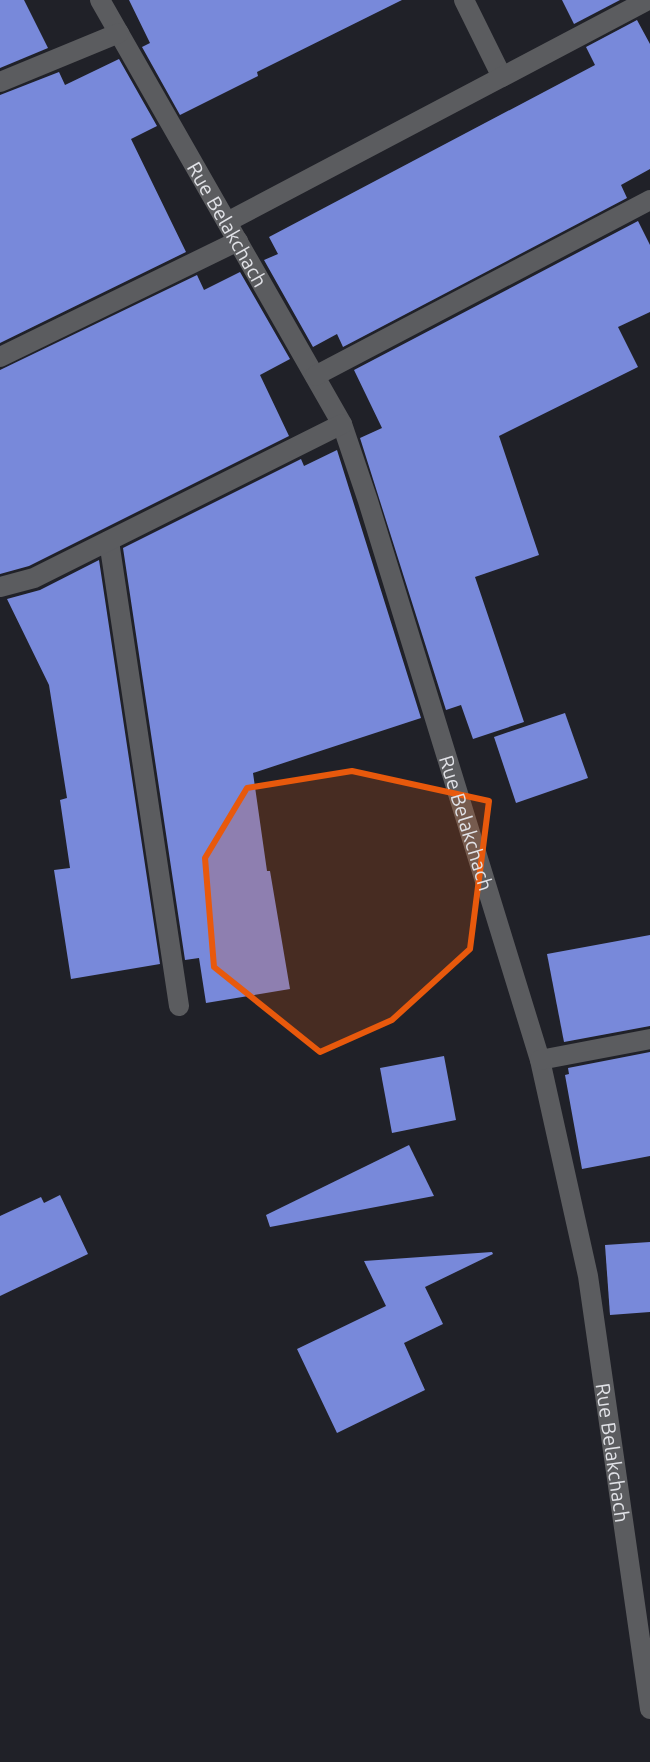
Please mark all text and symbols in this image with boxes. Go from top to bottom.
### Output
street label: Rue Belakchach [183,157,273,291]
street label: Rue Belakchach [435,752,499,893]
street label: Rue Belakchach [592,1381,635,1524]

